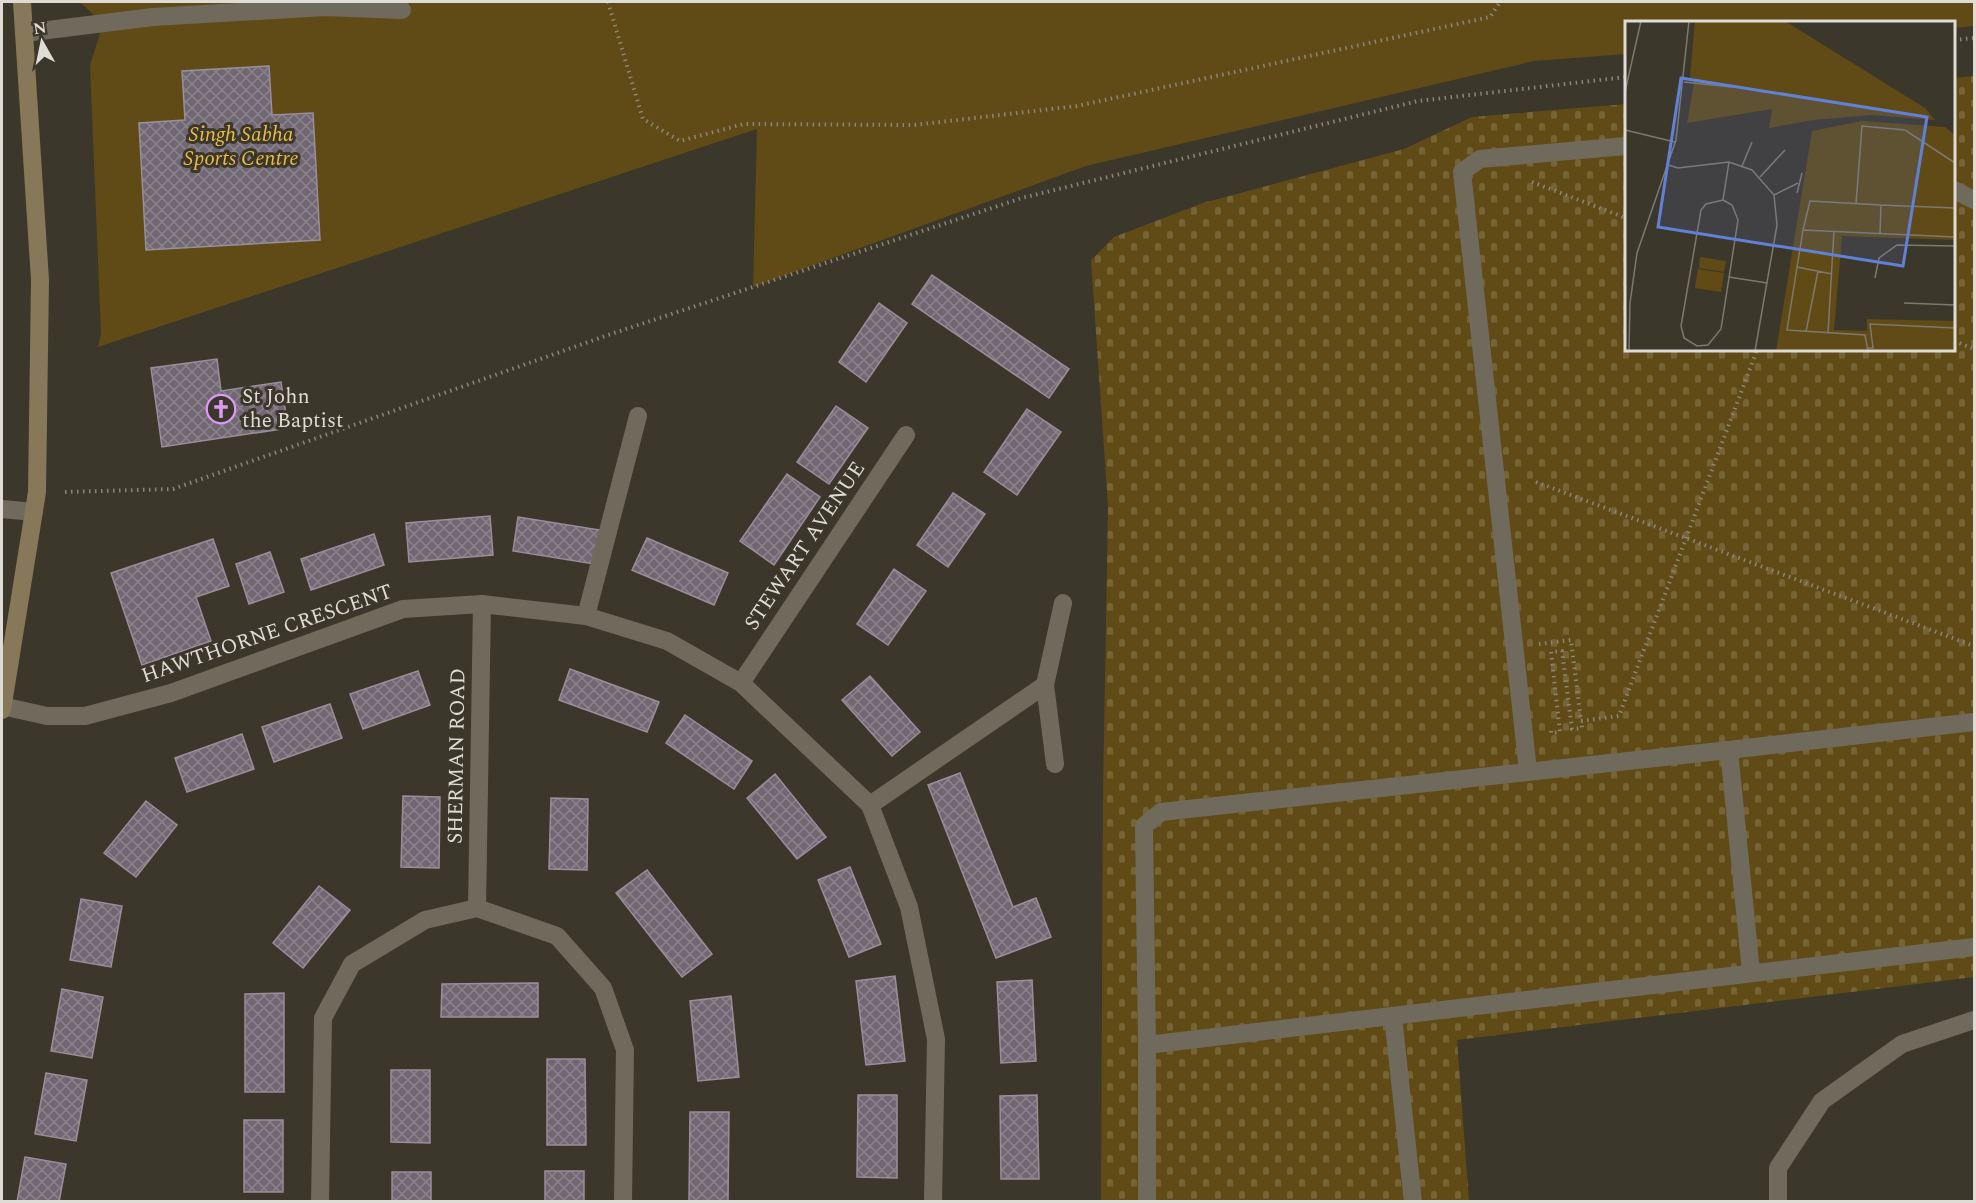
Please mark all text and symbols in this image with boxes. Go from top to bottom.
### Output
north arrow [12,12,72,72]
text: N [31,15,48,41]
inset map [1625,21,1955,351]
park label: Singh Sabha Sports Centre [183,119,299,175]
place label: St John the Baptist [242,381,343,437]
church icon: St John the Baptist [205,393,237,425]
street label: STEWART AVENUE [736,455,874,637]
street label: HAWTHORNE CRESCENT [137,576,397,692]
street label: SHERMAN ROAD [439,668,475,844]

